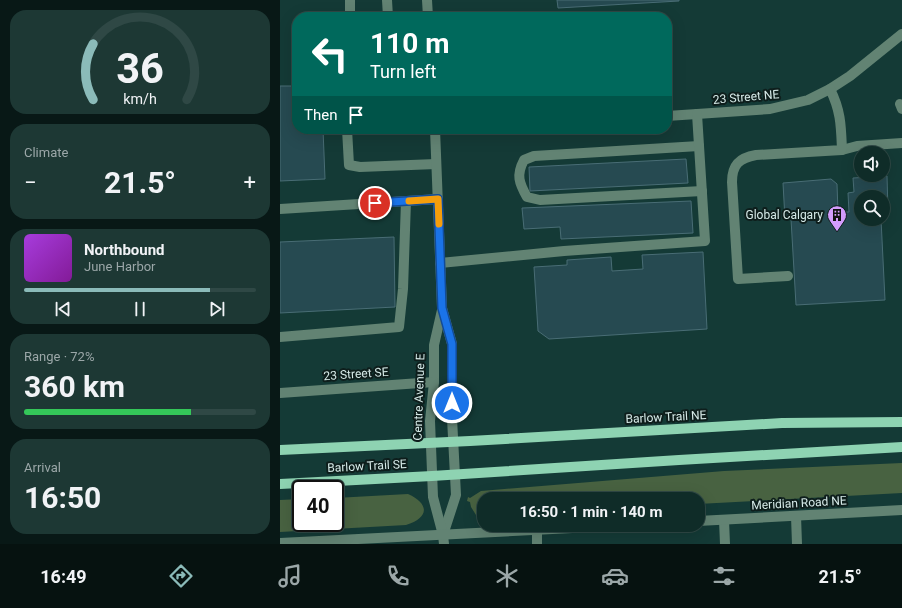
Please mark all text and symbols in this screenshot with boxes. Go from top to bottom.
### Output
text: 110 m [370,27,449,60]
icon: left [304,28,356,80]
text: 36 [116,44,164,93]
text: Turn left [370,61,436,82]
street label: 23 Street NE [712,87,780,107]
text: km/h [123,91,157,107]
icon: arrive [345,104,367,126]
text: Then [304,106,337,124]
text: Climate [24,145,68,160]
map controls [854,146,890,226]
button: sound [854,146,890,182]
text: 21.5° [104,165,176,200]
text: − [24,170,37,195]
text: + [244,170,256,195]
pin [358,186,392,220]
button: search [854,190,890,226]
icon: arrive [364,192,386,214]
building icon: Global Calgary [826,204,848,232]
place label: Global Calgary [746,208,823,222]
text: Northbound [84,241,165,259]
text: June Harbor [84,259,156,274]
icon: previous [52,298,74,320]
icon: pause [129,298,151,320]
icon: next [206,298,228,320]
text: Range · 72% [24,349,94,364]
street label: Centre Avenue E [410,353,428,441]
street label: 23 Street SE [323,365,389,383]
text: 360 km [24,369,125,404]
position arrow [431,382,473,424]
street label: Barlow Trail NE [625,408,707,426]
street label: Barlow Trail SE [327,457,407,475]
text: Arrival [24,460,61,475]
text: 16:50 [24,480,101,515]
speed limit sign: 40 [292,480,344,532]
street label: Meridian Road NE [751,494,847,512]
text: 16:50 · 1 min · 140 m [520,503,662,521]
icon: directions [167,562,195,590]
icon: music [276,562,304,590]
icon: phone [384,562,412,590]
icon: climate [493,562,521,590]
icon: car [601,562,629,590]
icon: filters [710,562,738,590]
text: 16:49 [40,566,87,587]
text: 21.5° [818,566,862,587]

